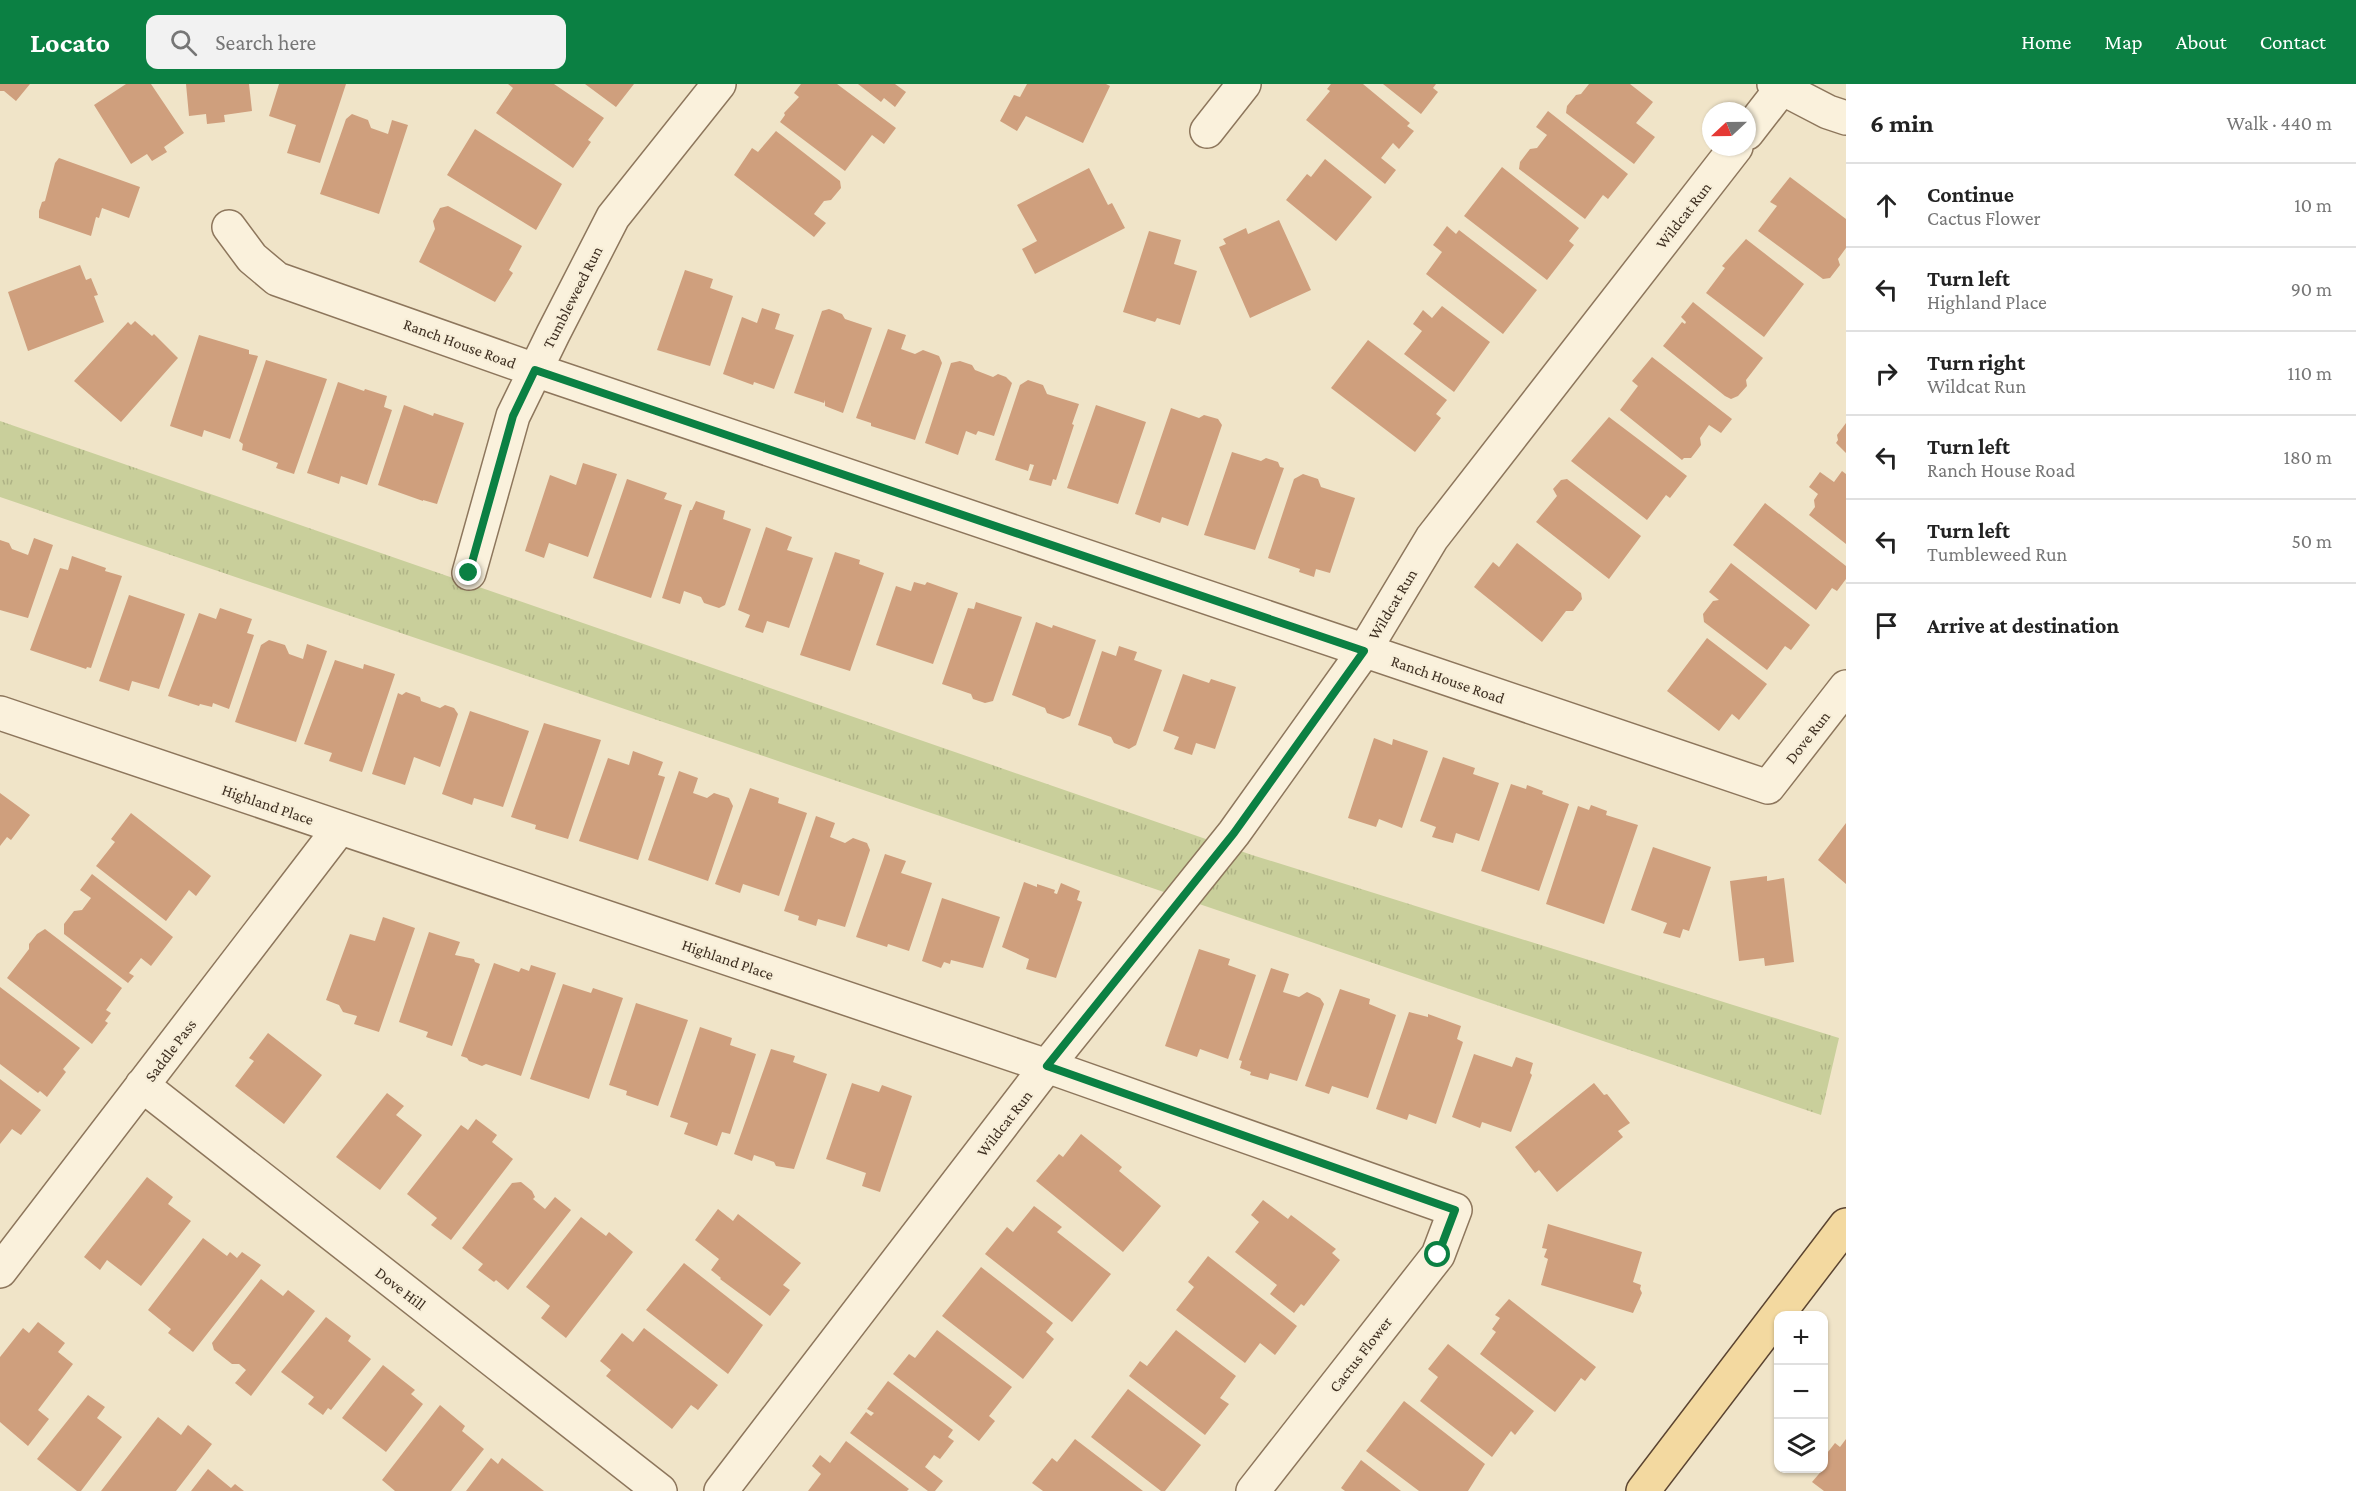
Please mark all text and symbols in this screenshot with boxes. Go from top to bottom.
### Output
search box [146,15,566,69]
icon: search [167,26,200,59]
text: Locato [30,27,110,58]
text: Search here [215,30,316,55]
text: Home [2021,30,2071,54]
text: Map [2104,30,2143,54]
text: About [2176,30,2227,54]
text: Contact [2260,30,2326,54]
north arrow [1702,102,1756,156]
text: 6 min [1870,109,1934,138]
text: Walk · 440 m [2227,112,2332,134]
street label: Wildcat Run [1652,178,1715,252]
text: Continue [1927,182,2014,207]
icon: ahead [1870,189,1903,222]
text: 10 m [2294,194,2332,216]
text: Cactus Flower [1927,207,2041,229]
street label: Tumbleweed Run [539,243,606,351]
text: Turn left [1927,266,2010,291]
icon: left [1870,273,1903,306]
text: 90 m [2291,278,2332,300]
text: Highland Place [1927,291,2047,313]
street label: Ranch House Road [401,315,519,372]
text: Turn right [1927,350,2025,375]
icon: right [1870,357,1903,390]
text: 110 m [2288,362,2332,384]
text: Wildcat Run [1927,375,2026,397]
text: Turn left [1927,434,2010,459]
icon: left [1870,441,1903,474]
text: 180 m [2283,446,2332,468]
text: Ranch House Road [1927,459,2075,481]
text: Turn left [1927,518,2010,543]
icon: left [1870,525,1903,558]
text: 50 m [2291,530,2332,552]
text: Tumbleweed Run [1927,543,2067,565]
route end [455,559,481,585]
street label: Wildcat Run [1365,566,1420,643]
icon: arrive [1870,609,1903,642]
text: Arrive at destination [1927,613,2119,638]
street label: Ranch House Road [1389,652,1507,707]
street label: Dove Run [1782,707,1833,767]
street label: Highland Place [219,781,316,829]
street label: Highland Place [679,936,776,984]
street label: Saddle Pass [141,1016,199,1085]
street label: Wildcat Run [973,1086,1036,1160]
route start [1424,1241,1450,1267]
street label: Dove Hill [372,1264,429,1313]
map controls [1774,1311,1828,1473]
button: + [1774,1311,1828,1365]
street label: Cactus Flower [1326,1313,1395,1395]
button: − [1774,1365,1828,1419]
button: layers [1774,1419,1828,1473]

